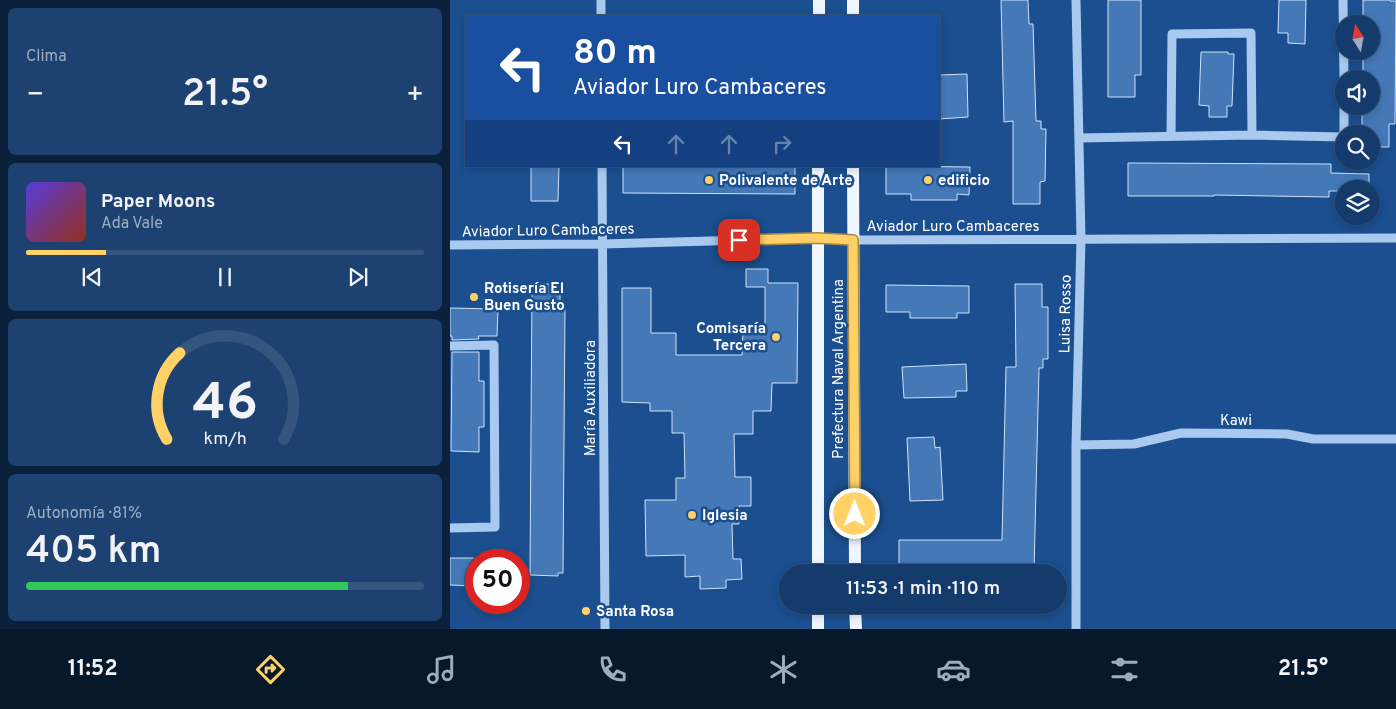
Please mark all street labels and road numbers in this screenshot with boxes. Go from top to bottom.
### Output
street label: Aviador Luro Cambaceres [867,218,1039,237]
street label: Aviador Luro Cambaceres [461,220,635,243]
street label: Luisa Rosso [1056,274,1077,354]
street label: Prefectura Naval Argentina [830,279,849,459]
street label: María Auxiliadora [582,340,601,456]
street label: Kawi [1220,412,1252,431]

